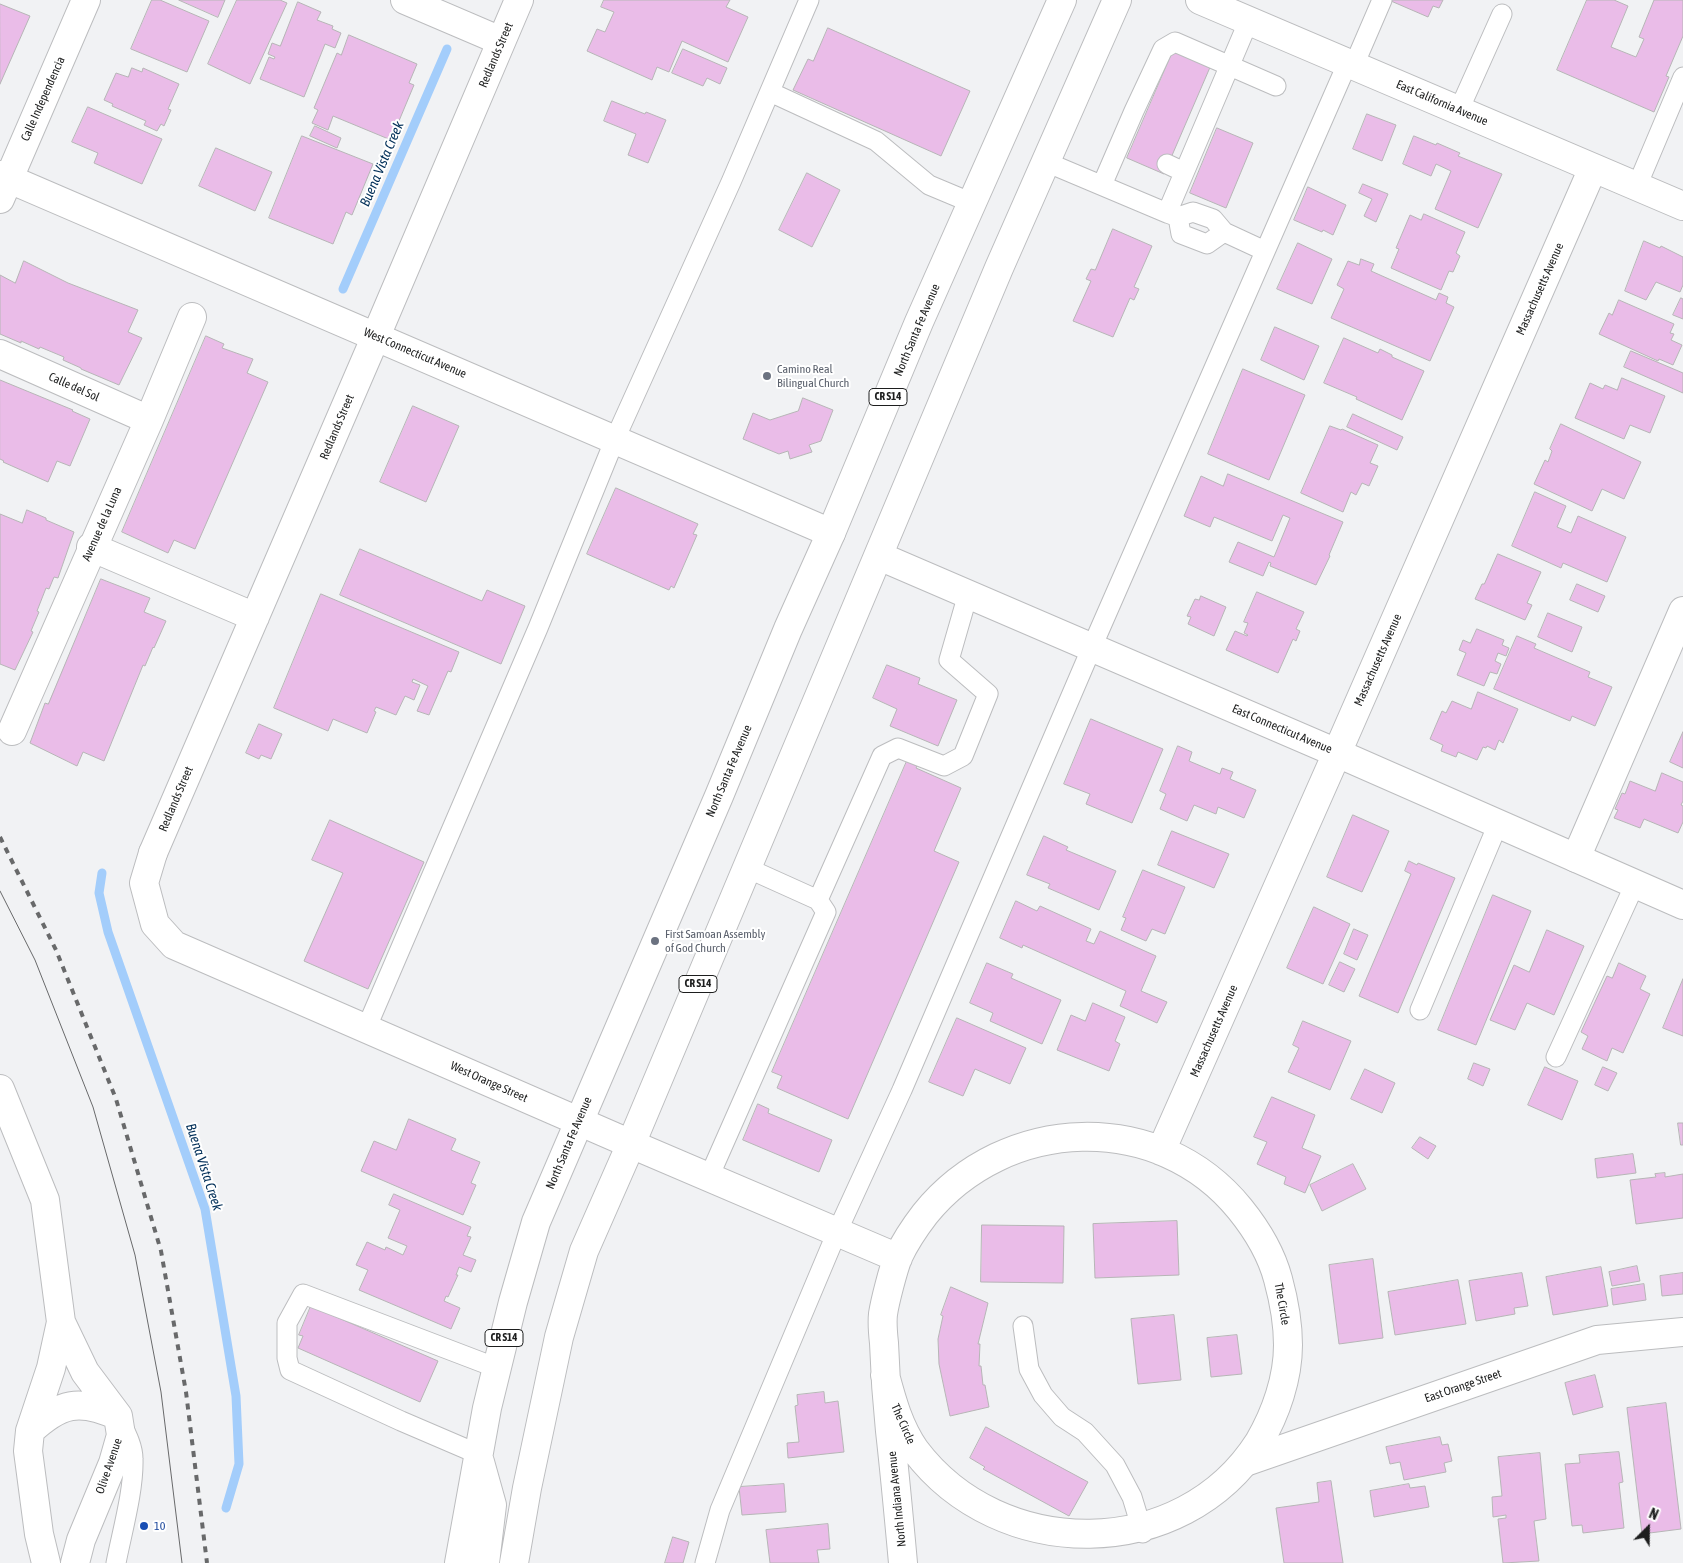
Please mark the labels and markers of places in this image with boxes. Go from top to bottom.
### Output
place label: Camino Real Bilingual Church [777,362,849,390]
marker: Camino Real Bilingual Church [761,370,773,382]
place label: First Samoan Assembly of God Church [665,927,766,955]
marker: First Samoan Assembly of God Church [649,935,661,947]
place label: 10 [154,1519,165,1533]
marker: 10 [138,1520,150,1532]

